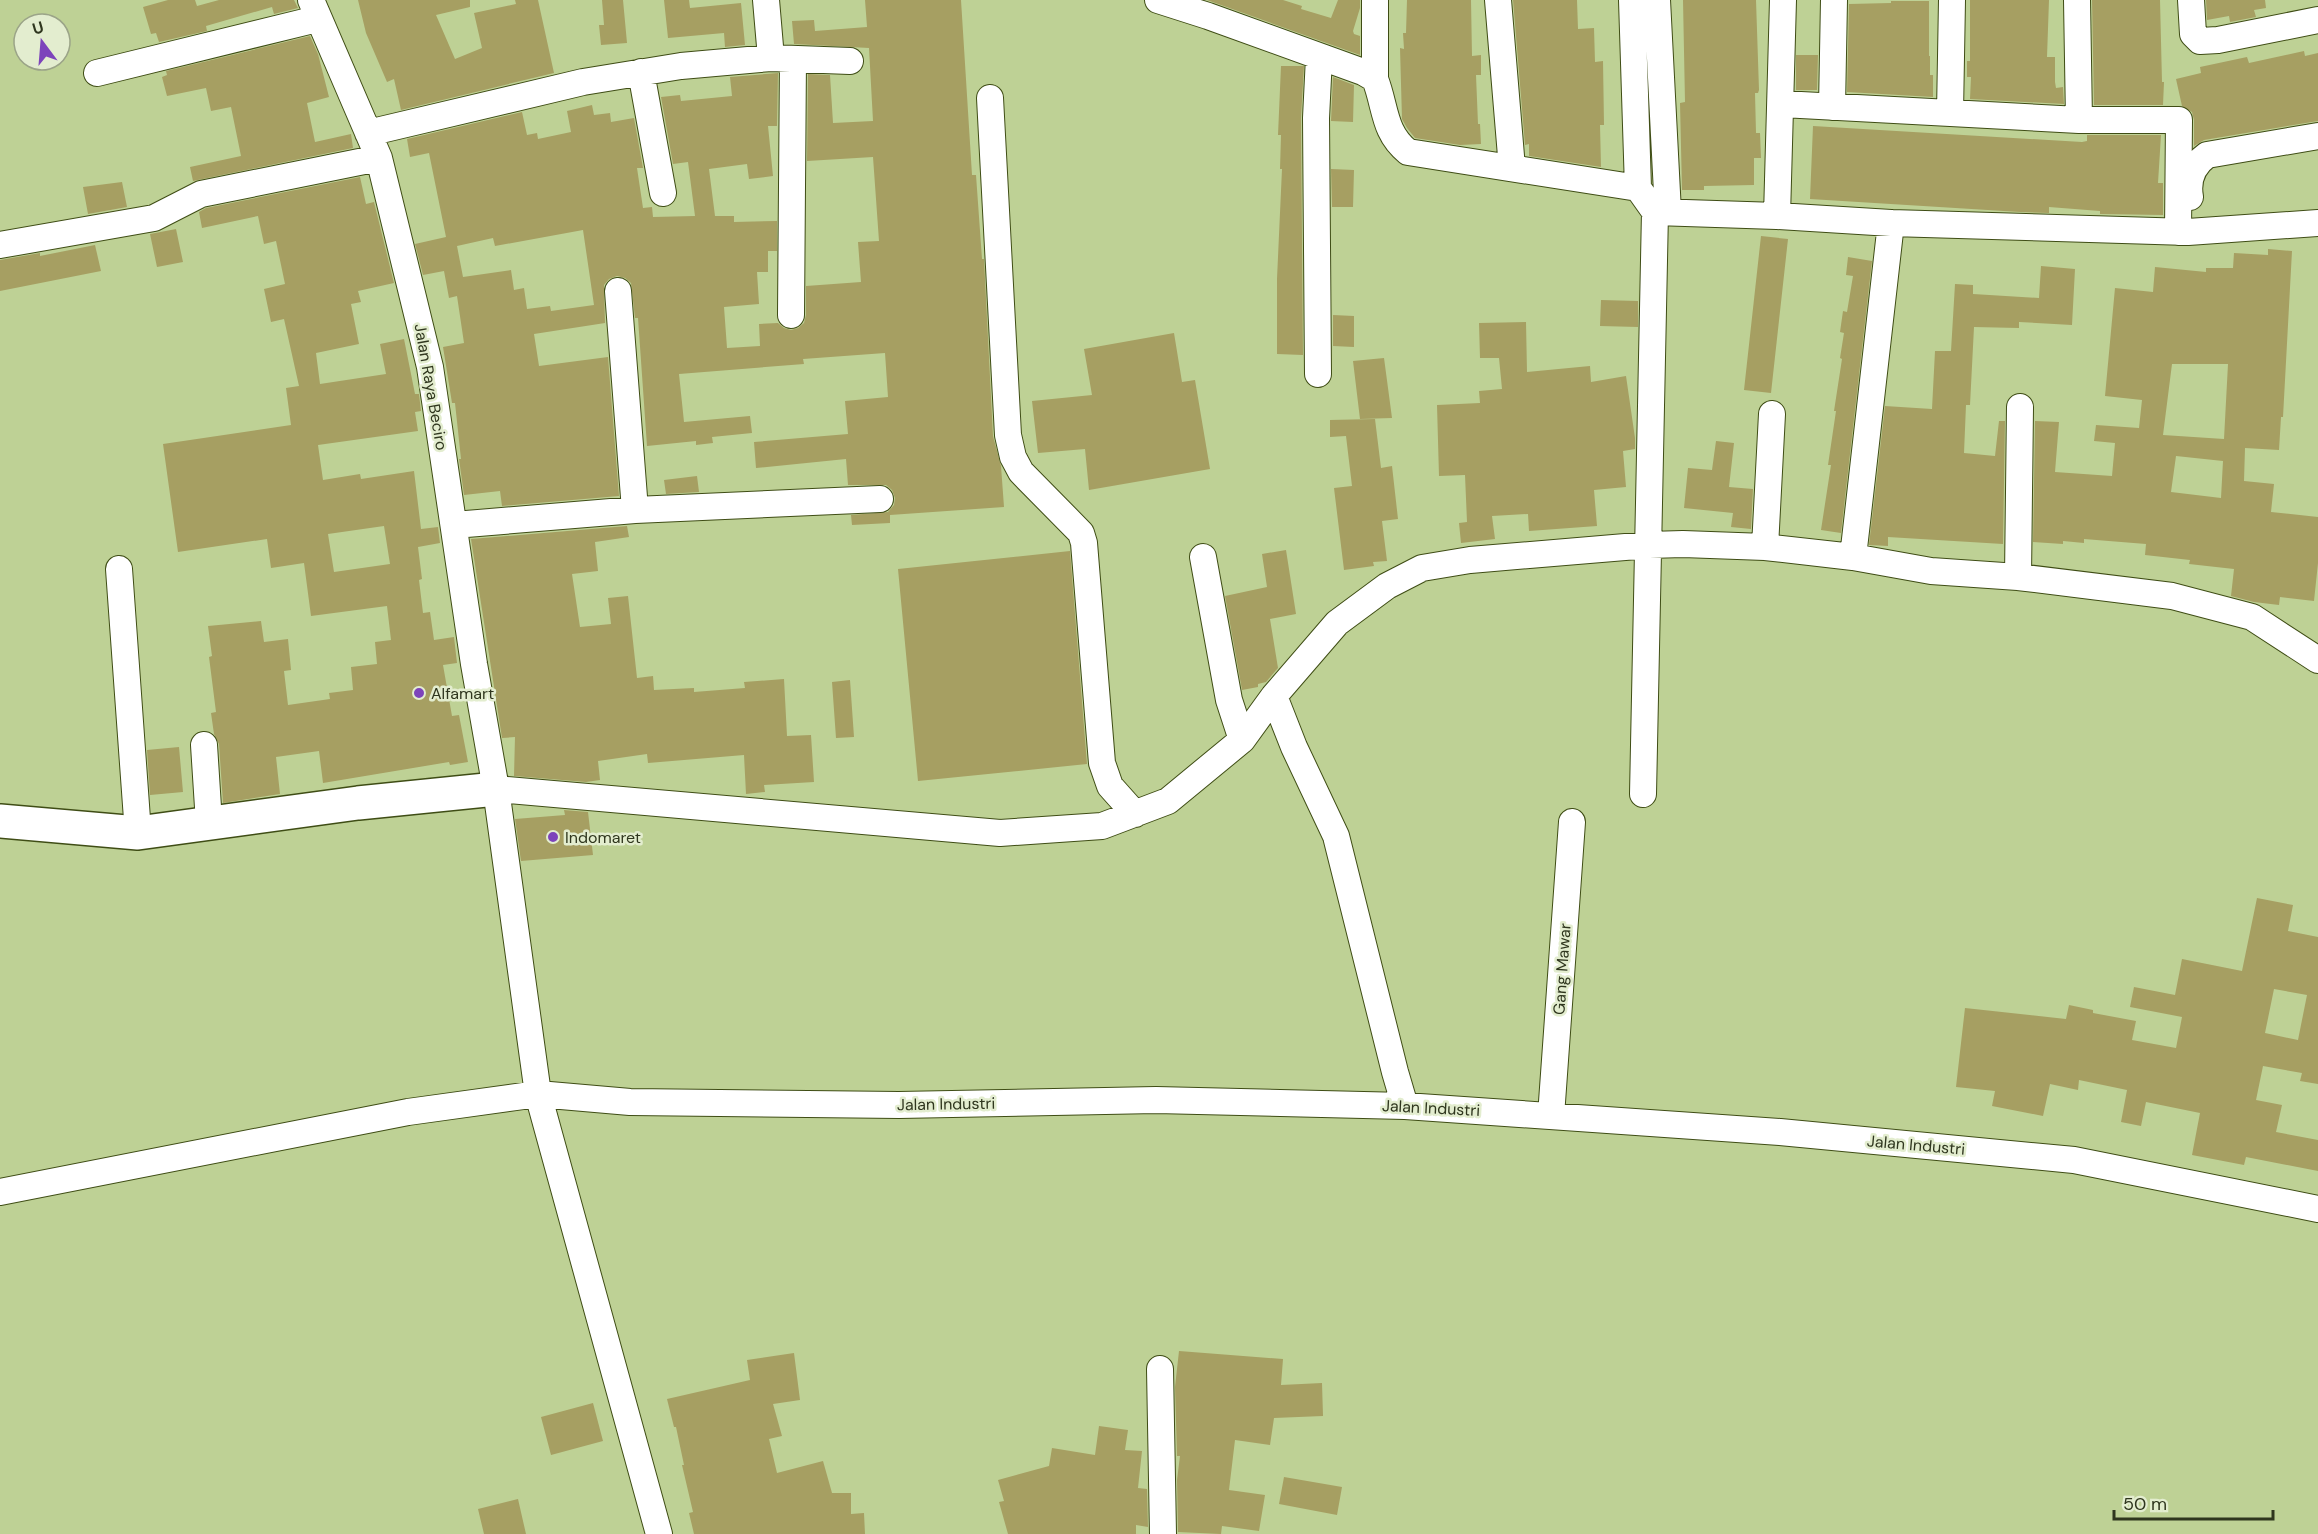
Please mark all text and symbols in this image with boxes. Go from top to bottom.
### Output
north arrow [12,12,72,72]
text: U [30,16,46,40]
street label: Jalan Raya Beciro [410,322,452,452]
place label: Alfamart [431,683,494,704]
marker: Alfamart [412,686,426,700]
place label: Indomaret [565,827,641,848]
marker: Indomaret [546,830,560,844]
street label: Gang Mawar [1548,922,1576,1015]
street label: Jalan Industri [897,1093,995,1115]
street label: Jalan Industri [1381,1095,1481,1121]
street label: Jalan Industri [1866,1130,1966,1160]
scale bar [2114,1483,2273,1521]
text: 50 m [2123,1492,2167,1516]

